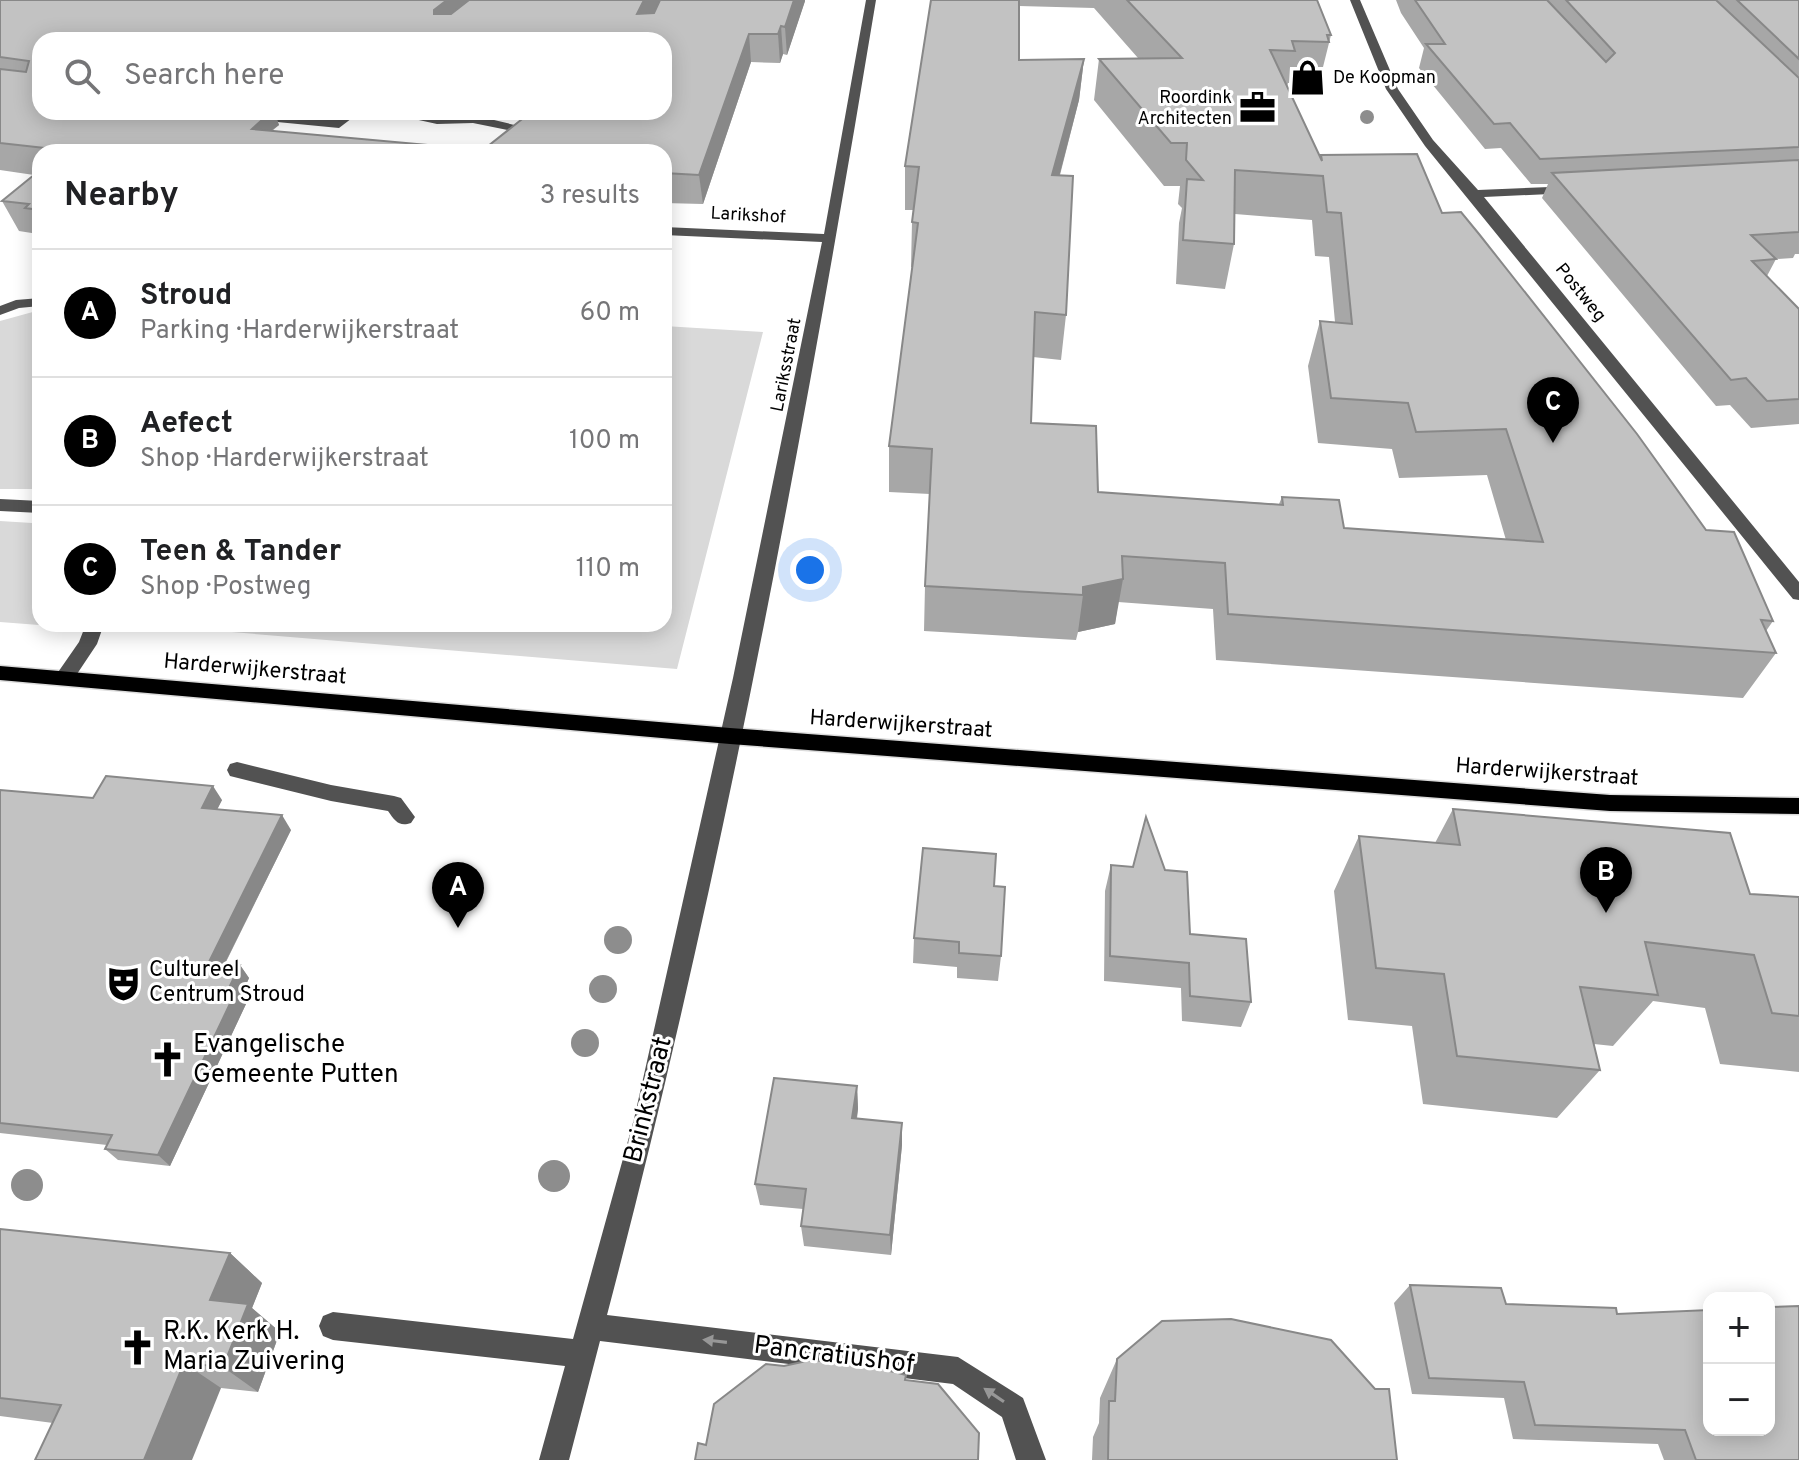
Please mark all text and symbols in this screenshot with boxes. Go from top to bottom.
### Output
search box [32,32,672,120]
icon: search [60,54,104,98]
text: Search here [124,58,284,95]
shop icon: De Koopman [1288,59,1326,97]
place label: De Koopman [1333,67,1436,90]
place label: Roordink Architecten [1137,87,1232,131]
office icon: Roordink Architecten [1239,89,1277,127]
text: Nearby [64,175,179,218]
text: 3 results [540,180,640,213]
street label: Larikshof [710,203,786,229]
street label: Postweg [1549,259,1611,327]
text: Stroud [140,278,232,315]
text: A [81,297,99,330]
text: 60 m [580,297,640,330]
text: Parking · Harderwijkerstraat [140,315,459,348]
street label: Lariksstraat [767,316,807,414]
pin: C [1527,377,1579,443]
text: Aefect [140,406,233,443]
text: B [81,425,99,458]
text: 100 m [569,425,640,458]
text: Shop · Harderwijkerstraat [140,443,429,476]
text: Teen & Tander [140,534,341,571]
your location [790,550,830,590]
text: C [82,553,98,586]
text: 110 m [576,553,640,586]
text: Shop · Postweg [140,571,311,604]
street label: Harderwijkerstraat [162,649,348,691]
street label: Harderwijkerstraat [809,705,993,745]
street label: Harderwijkerstraat [1455,753,1639,793]
pin: B [1580,847,1632,913]
pin: A [432,862,484,928]
place label: Cultureel Centrum Stroud [149,957,305,1009]
theatre icon: Cultureel Centrum Stroud [104,964,142,1002]
place label: Evangelische Gemeente Putten [193,1029,399,1092]
street label: Brinkstraat [617,1034,681,1166]
church icon: Evangelische Gemeente Putten [148,1041,186,1079]
map controls [1703,1292,1775,1436]
button: + [1703,1292,1775,1364]
place label: R.K. Kerk H. Maria Zuivering [163,1316,345,1379]
church icon: R.K. Kerk H. Maria Zuivering [118,1328,156,1366]
street label: Pancratiushof [752,1330,917,1382]
one-way arrow [702,1335,727,1348]
button: − [1703,1364,1775,1436]
one-way arrow [983,1388,1005,1403]

